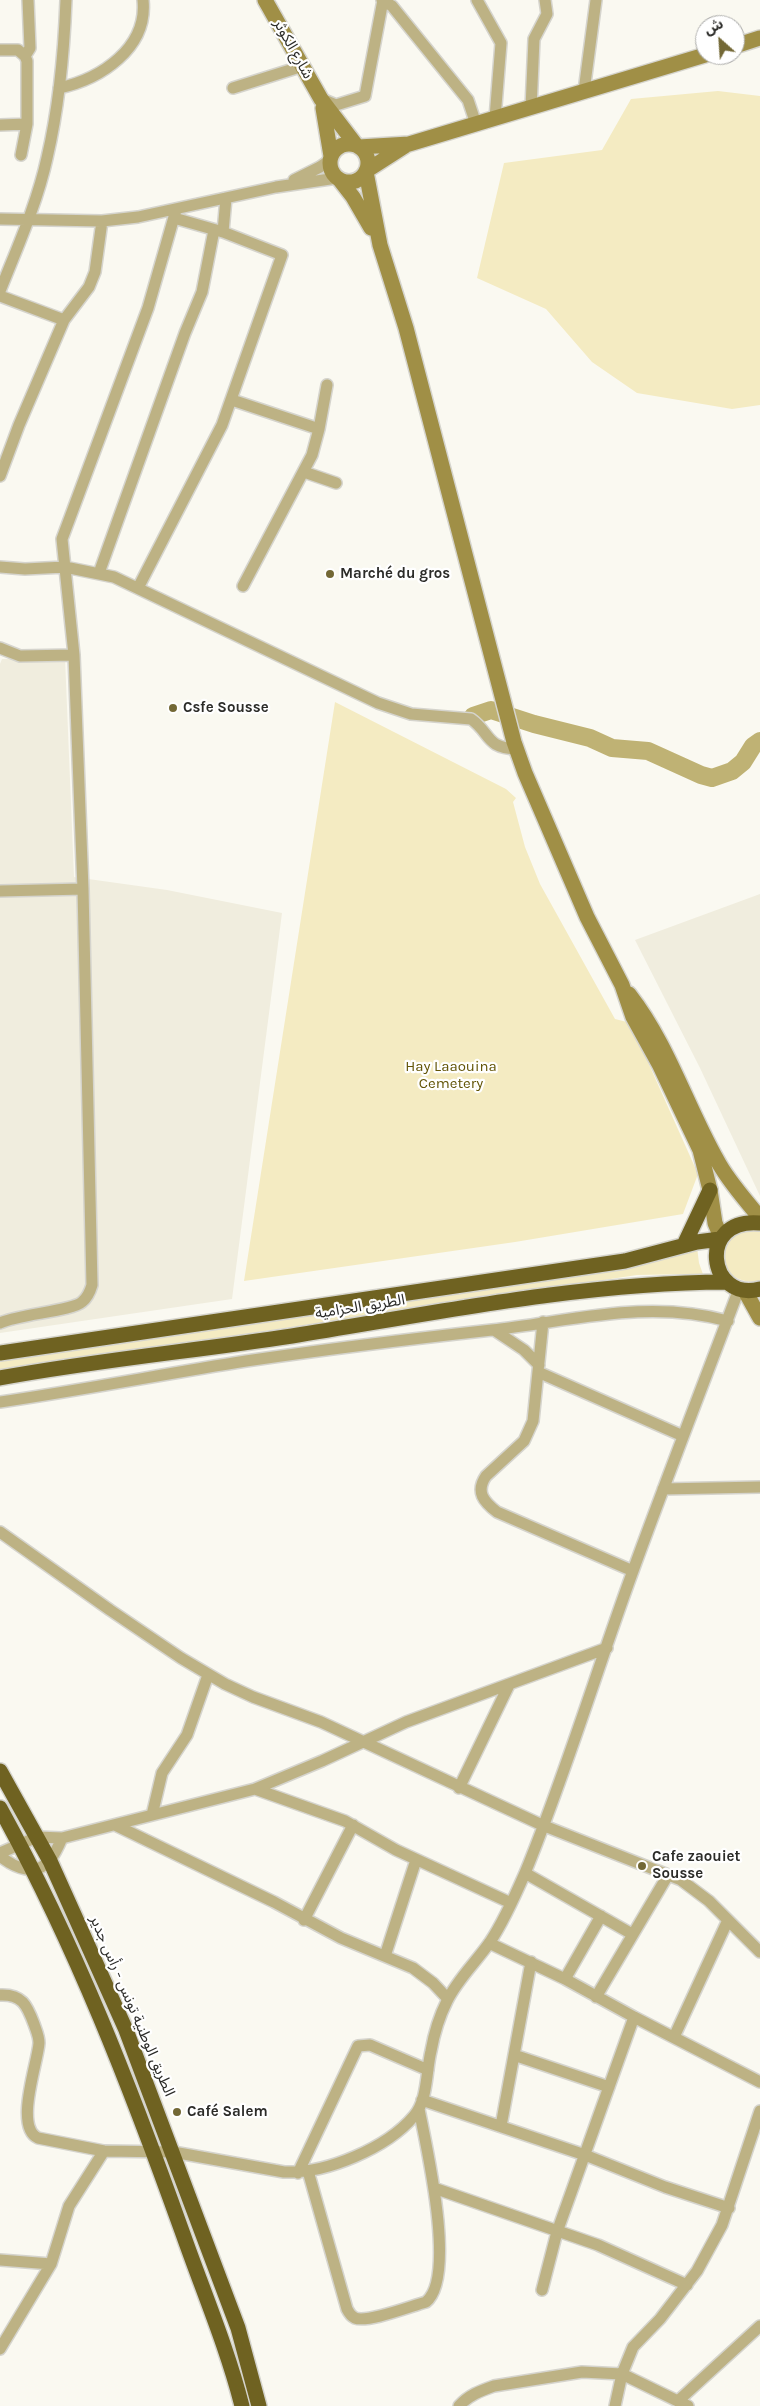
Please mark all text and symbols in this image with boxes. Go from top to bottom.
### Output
north arrow [695,15,745,65]
text: ش [701,15,726,39]
street label: شارع الكوثر [269,16,317,82]
place label: Marché du gros [340,565,450,583]
marker: Marché du gros [324,568,336,580]
place label: Csfe Sousse [183,699,269,717]
marker: Csfe Sousse [167,702,179,714]
park label: Hay Laaouina Cemetery [405,1058,497,1093]
street label: الطريق الحزامية [314,1291,406,1323]
place label: Cafe zaouiet Sousse [652,1848,740,1883]
marker: Cafe zaouiet Sousse [636,1860,648,1872]
street label: الطريق الوطنية تونس - رأس جدير [86,1913,178,2099]
place label: Café Salem [187,2103,268,2121]
marker: Café Salem [171,2106,183,2118]

